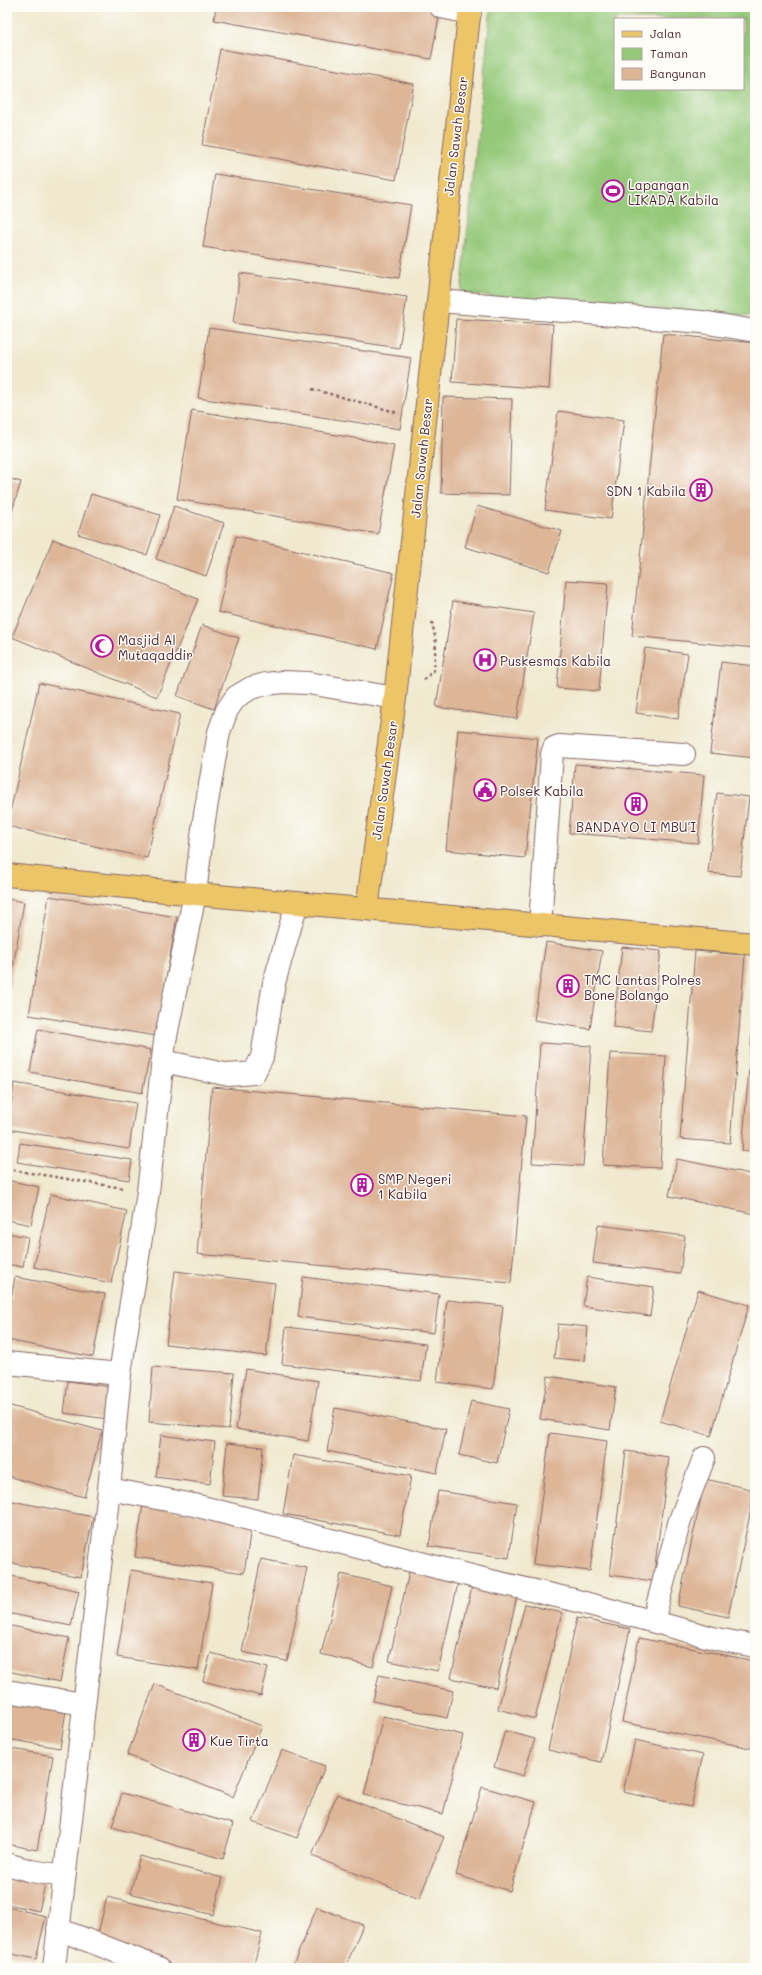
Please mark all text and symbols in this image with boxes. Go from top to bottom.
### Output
legend [614,18,744,90]
text: Jalan [650,25,681,41]
text: Taman [650,45,688,61]
text: Bangunan [650,65,706,81]
street label: Jalan Sawah Besar [439,75,471,197]
place label: Lapangan LIKADA Kabila [628,176,719,208]
sports icon: Lapangan LIKADA Kabila [600,178,626,204]
street label: Jalan Sawah Besar [406,397,436,519]
building icon: SDN 1 Kabila [688,477,714,503]
place label: SDN 1 Kabila [606,482,686,499]
place label: Masjid Al Mutaqaddir [118,631,193,663]
mosque icon: Masjid Al Mutaqaddir [89,633,115,659]
hospital icon: Puskesmas Kabila [472,647,498,673]
place label: Puskesmas Kabila [500,652,611,669]
street label: Jalan Sawah Besar [367,719,401,841]
public building icon: Polsek Kabila [472,777,498,803]
place label: Polsek Kabila [500,782,584,799]
building icon: BANDAYO LI MBU'I [623,791,649,817]
place label: BANDAYO LI MBU'I [576,818,696,835]
place label: TMC Lantas Polres Bone Bolango [584,971,701,1003]
building icon: TMC Lantas Polres Bone Bolango [555,973,581,999]
place label: SMP Negeri 1 Kabila [378,1170,452,1202]
building icon: SMP Negeri 1 Kabila [349,1172,375,1198]
building icon: Kue Tirta [181,1727,207,1753]
place label: Kue Tirta [210,1732,269,1749]

